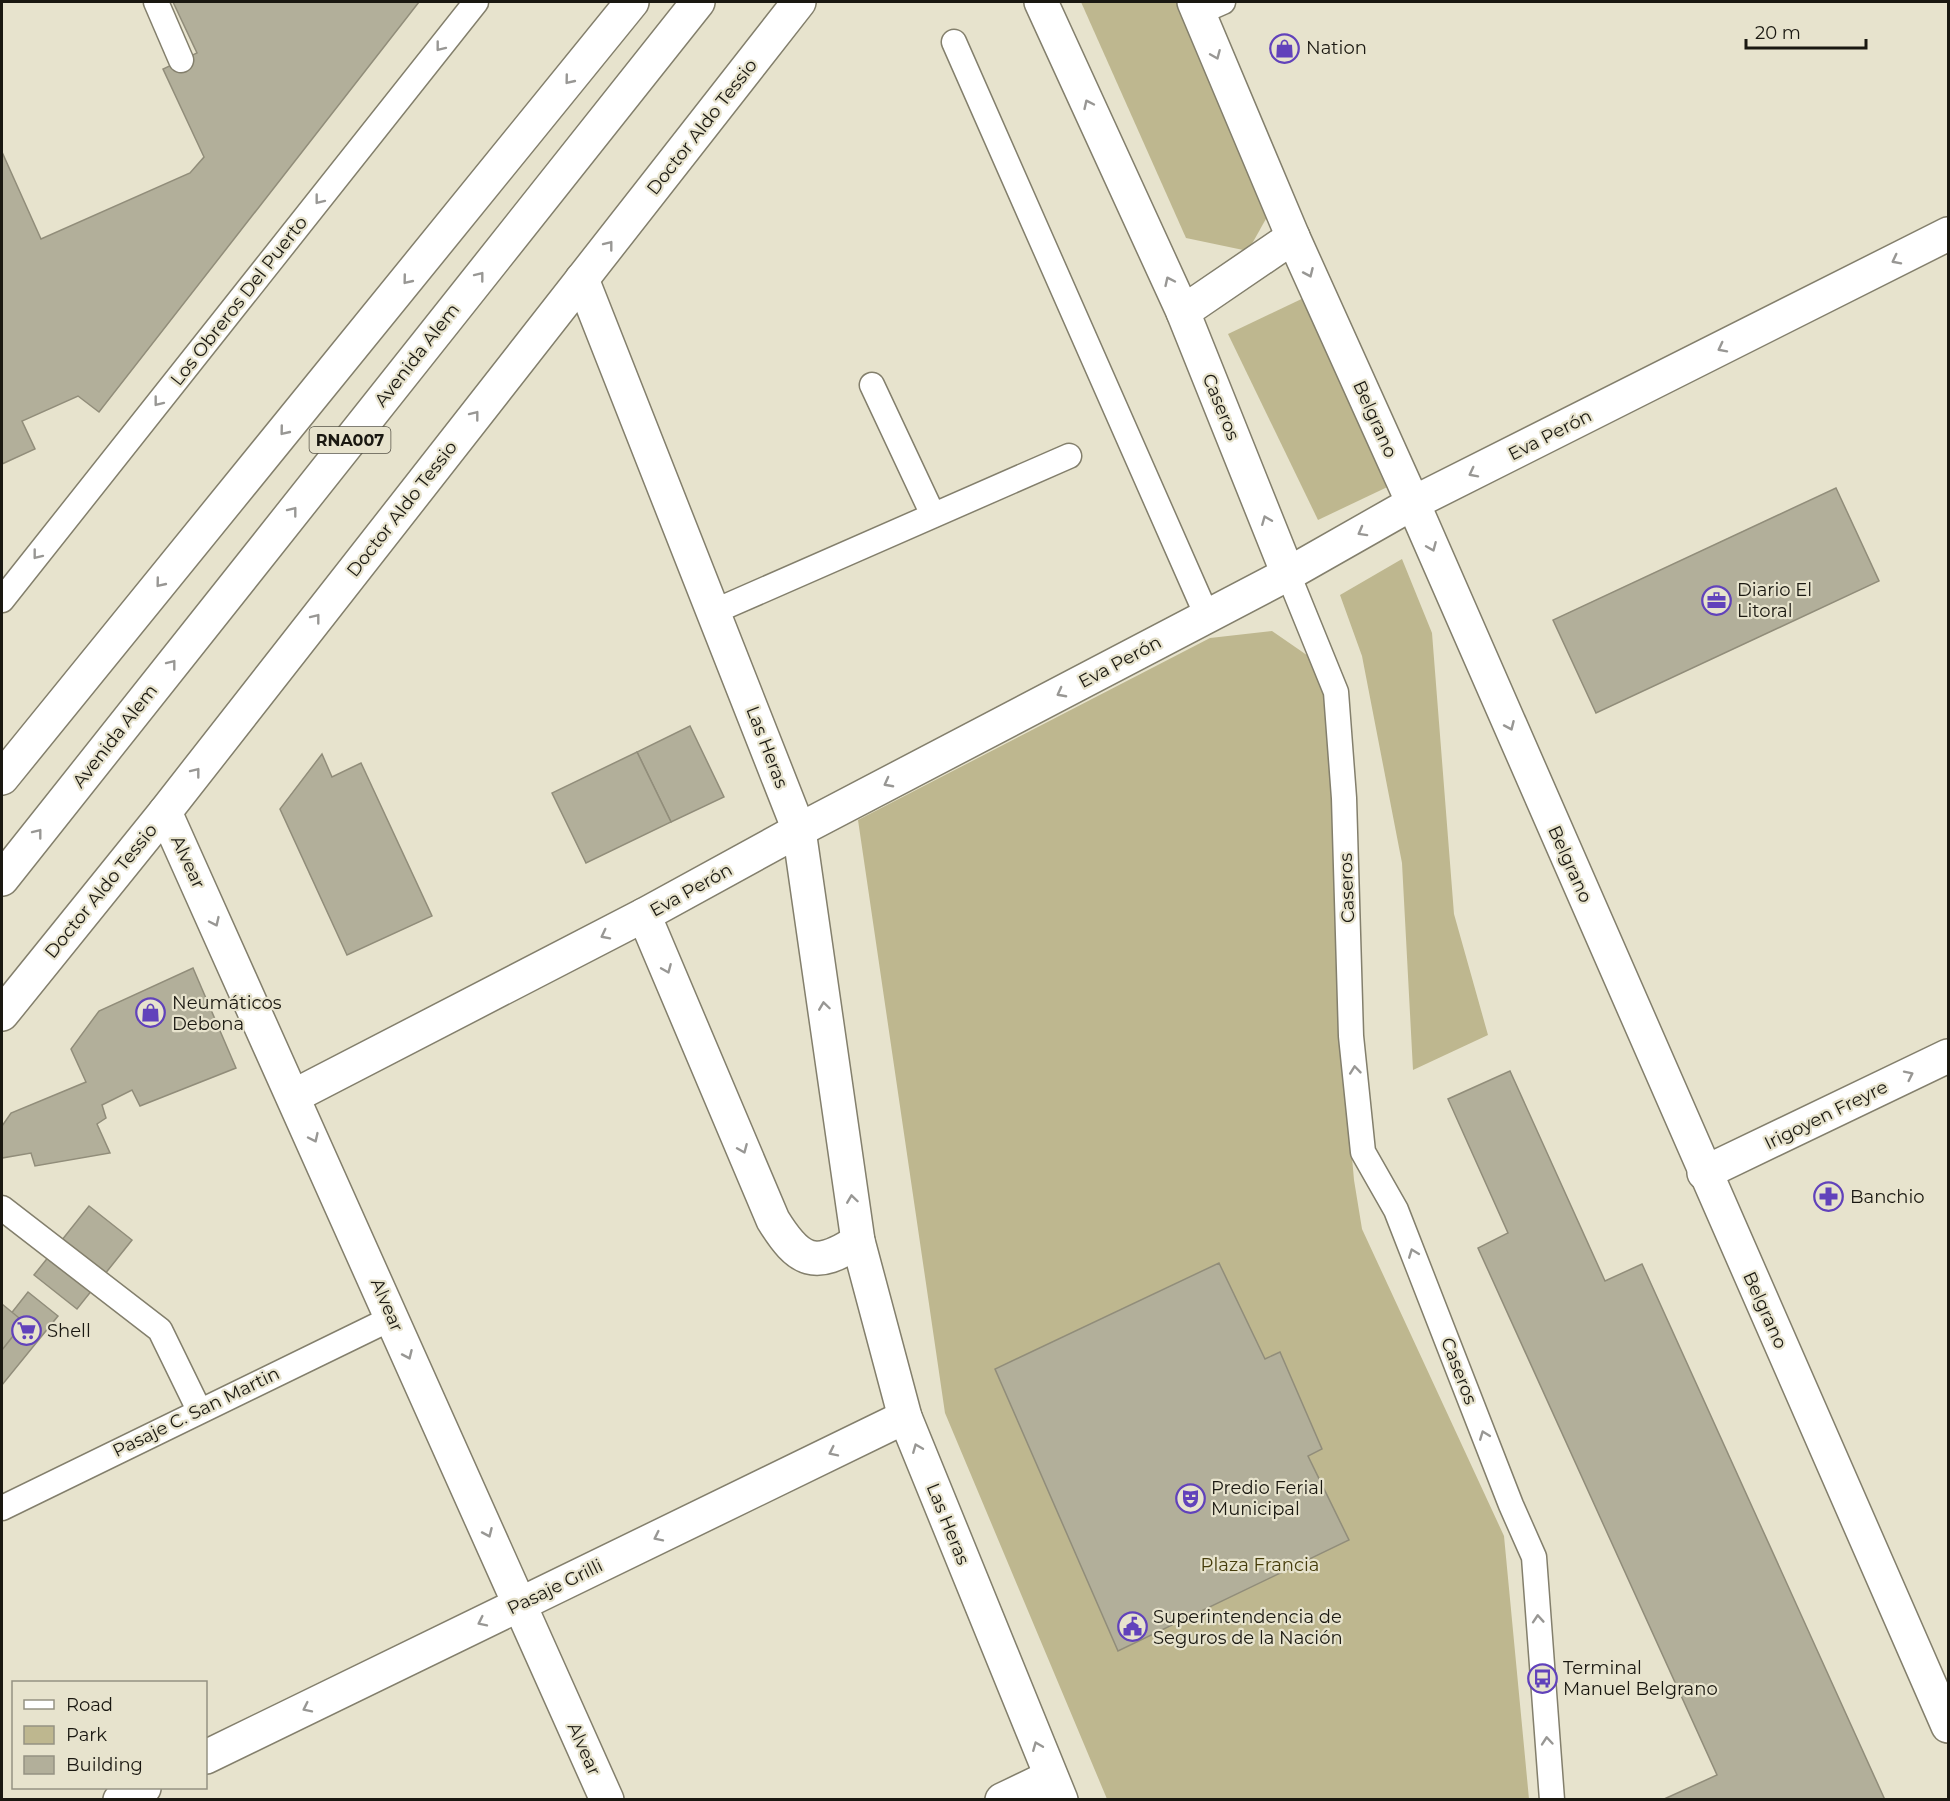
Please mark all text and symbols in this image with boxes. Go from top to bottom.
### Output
scale bar [1746,12,1866,50]
text: 20 m [1755,22,1801,44]
shop icon: Nation [1269,32,1301,64]
place label: Nation [1306,37,1367,59]
one-way arrow [436,41,447,52]
one-way arrow [1209,49,1221,60]
street label: Doctor Aldo Tessio [642,55,762,199]
one-way arrow [566,73,577,84]
one-way arrow [1083,99,1095,110]
one-way arrow [315,193,326,204]
street label: Los Obreros Del Puerto [166,212,312,390]
one-way arrow [601,241,612,252]
one-way arrow [1892,253,1903,264]
one-way arrow [1302,267,1314,278]
one-way arrow [472,272,483,283]
one-way arrow [403,273,414,284]
one-way arrow [1165,276,1177,287]
street label: Avenida Alem [370,299,464,411]
one-way arrow [1718,341,1728,352]
street label: Caseros [1198,370,1244,444]
street label: Belgrano [1348,377,1402,461]
one-way arrow [155,396,166,407]
street label: Eva Perón [1505,405,1595,465]
one-way arrow [468,411,479,422]
one-way arrow [280,424,291,435]
road number: RNA007 [310,427,391,453]
street label: Doctor Aldo Tessio [342,437,462,581]
one-way arrow [1468,466,1479,478]
one-way arrow [286,507,297,518]
one-way arrow [1261,515,1273,526]
one-way arrow [1358,525,1369,536]
one-way arrow [1425,541,1437,552]
one-way arrow [34,548,45,559]
one-way arrow [157,576,168,587]
place label: Diario El Litoral [1737,579,1812,622]
office icon: Diario El Litoral [1700,584,1732,616]
one-way arrow [309,614,320,625]
street label: Eva Perón [1075,631,1165,693]
one-way arrow [165,659,176,670]
street label: Avenida Alem [68,680,162,792]
one-way arrow [1056,686,1067,697]
street label: Las Heras [741,703,793,791]
one-way arrow [1502,720,1514,731]
one-way arrow [189,768,200,779]
one-way arrow [883,776,894,787]
street label: Doctor Aldo Tessio [40,819,162,963]
street label: Belgrano [1543,822,1597,906]
one-way arrow [30,829,41,840]
street label: Alvear [166,832,210,892]
street label: Caseros [1335,852,1359,923]
street label: Eva Perón [646,858,736,922]
one-way arrow [208,916,220,927]
one-way arrow [600,928,611,940]
one-way arrow [659,963,671,974]
place label: Neumáticos Debona [172,992,282,1035]
shop icon: Neumáticos Debona [135,997,167,1029]
one-way arrow [819,1001,831,1011]
one-way arrow [1349,1066,1362,1075]
one-way arrow [1902,1071,1913,1083]
street label: Irigoyen Freyre [1761,1076,1891,1154]
one-way arrow [306,1131,318,1142]
one-way arrow [736,1142,748,1153]
pharmacy icon: Banchio [1813,1181,1845,1213]
place label: Banchio [1850,1186,1925,1208]
one-way arrow [847,1194,859,1204]
one-way arrow [1408,1248,1420,1259]
street label: Belgrano [1738,1268,1792,1352]
street label: Alvear [366,1275,408,1335]
supermarket icon: Shell [10,1315,42,1347]
place label: Shell [47,1320,91,1342]
street label: Caseros [1436,1334,1482,1408]
one-way arrow [401,1349,413,1360]
street label: Pasaje C. San Martin [109,1362,283,1462]
one-way arrow [1478,1430,1491,1440]
one-way arrow [912,1443,924,1454]
one-way arrow [829,1444,840,1456]
place label: Predio Ferial Municipal [1211,1477,1324,1520]
street label: Las Heras [922,1480,974,1568]
theatre icon: Predio Ferial Municipal [1174,1482,1206,1514]
one-way arrow [481,1526,493,1537]
one-way arrow [653,1529,664,1541]
street label: Pasaje Grilli [504,1554,606,1620]
park label: Plaza Francia [1201,1554,1319,1576]
place label: Superintendencia de Seguros de la Nación [1153,1606,1343,1649]
public building icon: Superintendencia de Seguros de la Nación [1116,1611,1148,1643]
one-way arrow [478,1614,489,1626]
one-way arrow [1532,1615,1545,1624]
place label: Terminal Manuel Belgrano [1563,1657,1718,1700]
bus stop icon: Terminal Manuel Belgrano [1526,1662,1558,1694]
legend [12,1681,207,1789]
text: Road [66,1694,113,1716]
one-way arrow [303,1700,314,1712]
street label: Alvear [563,1719,605,1779]
text: Park [66,1724,107,1746]
one-way arrow [1541,1737,1554,1746]
one-way arrow [1032,1741,1044,1752]
text: Building [66,1754,143,1776]

